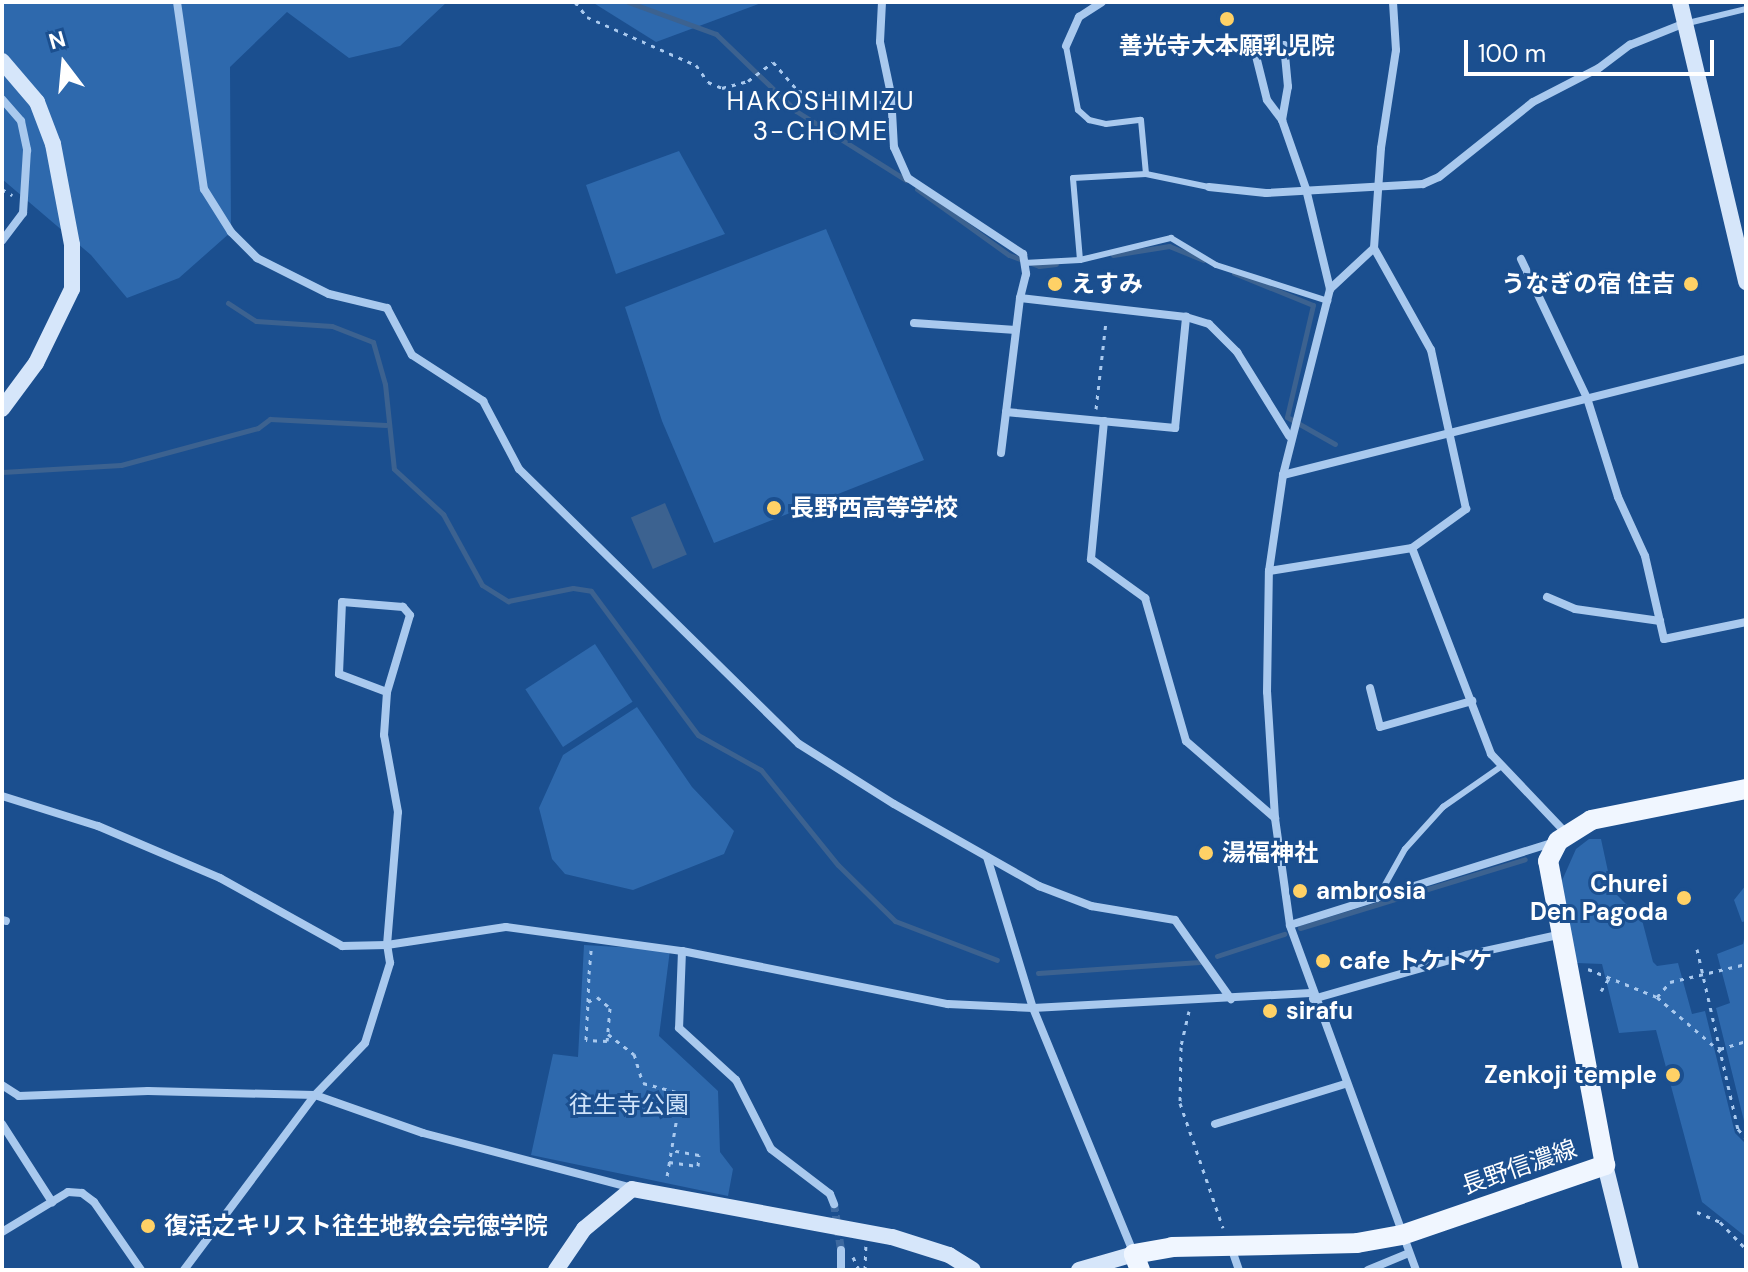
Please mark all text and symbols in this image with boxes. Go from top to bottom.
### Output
marker: 善光寺大本願乳児院 [1218,10,1236,28]
north arrow [24,24,104,104]
text: N [46,24,69,57]
scale bar [1468,24,1718,74]
place label: 善光寺大本願乳児院 [1119,32,1335,60]
text: 100 m [1478,38,1546,69]
district label: HAKOSHIMIZU 3-CHOME [726,86,916,148]
place label: えすみ [1071,270,1143,298]
place label: うなぎの宿 住吉 [1501,270,1675,298]
marker: えすみ [1046,275,1064,293]
marker: うなぎの宿 住吉 [1682,275,1700,293]
place label: 長野西高等学校 [790,494,958,522]
marker: 長野西高等学校 [765,499,783,517]
place label: 湯福神社 [1222,839,1318,867]
marker: 湯福神社 [1197,844,1215,862]
place label: Churei Den Pagoda [1530,870,1668,926]
place label: ambrosia [1316,877,1426,905]
marker: ambrosia [1291,882,1309,900]
marker: Churei Den Pagoda [1675,889,1693,907]
place label: cafe トケトケ [1339,947,1492,975]
marker: cafe トケトケ [1314,952,1332,970]
place label: sirafu [1286,997,1353,1025]
marker: sirafu [1261,1002,1279,1020]
place label: Zenkoji temple [1484,1061,1657,1089]
marker: Zenkoji temple [1664,1066,1682,1084]
park label: 往生寺公園 [569,1091,689,1119]
street label: 長野信濃線 [1458,1134,1580,1200]
place label: 復活之キリスト往生地教会完徳学院 [164,1212,548,1240]
marker: 復活之キリスト往生地教会完徳学院 [139,1217,157,1235]

